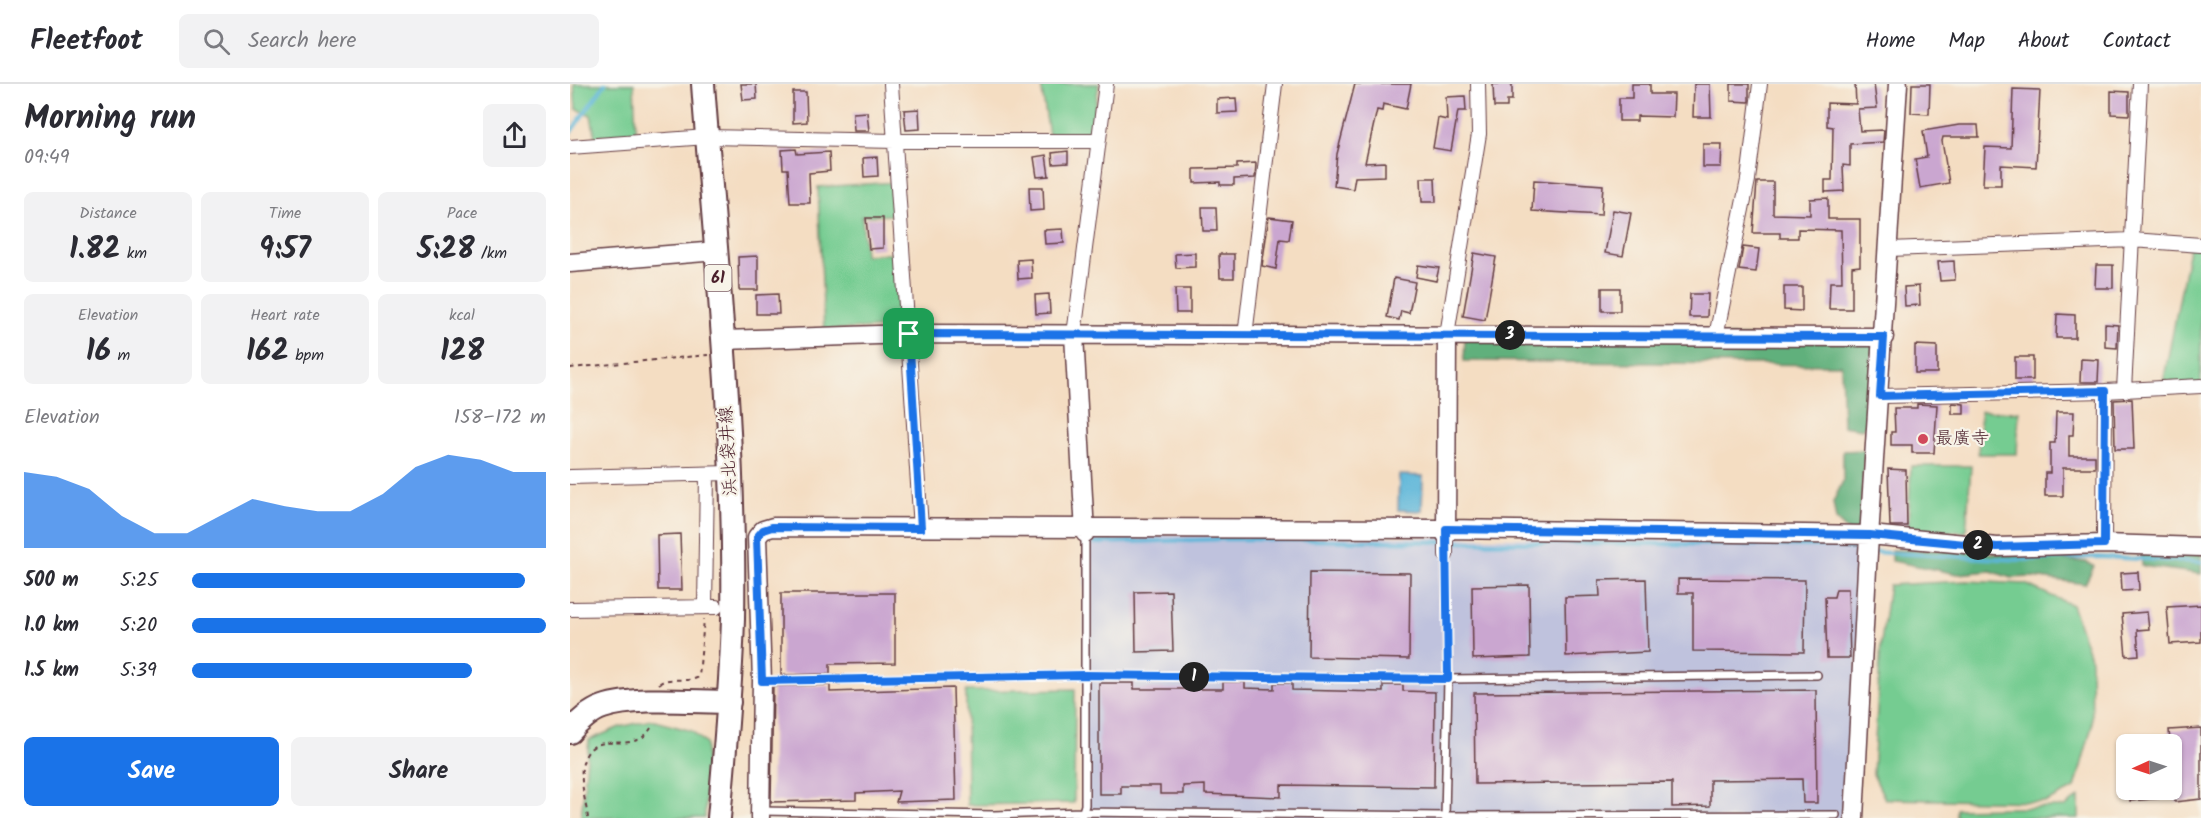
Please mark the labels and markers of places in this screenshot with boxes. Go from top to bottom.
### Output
pin [883,308,934,359]
pin: 3 [1495,320,1525,350]
place label: 最廣寺 [1935,425,1989,454]
marker: 最廣寺 [1916,432,1930,446]
pin: 2 [1963,530,1993,560]
pin: 1 [1179,662,1209,692]

